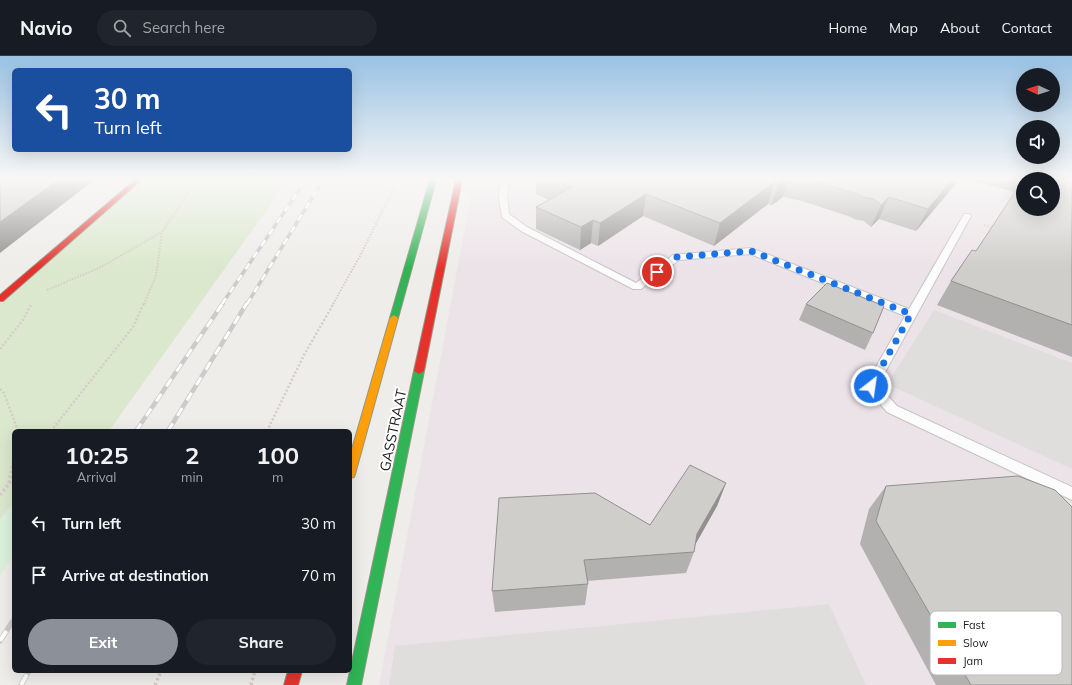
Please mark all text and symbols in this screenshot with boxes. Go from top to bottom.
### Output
search box [97,10,377,46]
text: Navio [20,16,73,40]
icon: search [111,17,133,39]
text: Search here [143,18,225,37]
text: Home [828,19,867,37]
text: Map [889,19,918,37]
text: About [940,19,980,37]
text: Contact [1002,19,1052,37]
north arrow [1016,68,1060,112]
map controls [1016,68,1060,216]
text: 30 m [94,81,160,116]
icon: left [28,84,80,136]
text: Turn left [94,116,162,139]
button: sound [1016,120,1060,164]
button: search [1016,172,1060,216]
pin [640,255,674,289]
icon: arrive [646,261,668,283]
position arrow [850,365,892,407]
street label: GASSTRAAT [376,387,411,473]
text: 10:25 [65,440,128,470]
text: 2 [185,440,199,470]
text: 100 [256,440,299,470]
text: Arrival [77,469,116,485]
text: min [181,469,203,485]
text: m [272,469,283,485]
icon: left [28,512,50,534]
text: Turn left [62,514,121,533]
text: 30 m [301,514,336,533]
icon: arrive [28,564,50,586]
text: Arrive at destination [62,566,209,585]
text: 70 m [301,566,336,585]
legend [930,611,1062,675]
text: Fast [963,618,985,632]
button: Exit [28,619,178,665]
button: Share [186,619,336,665]
text: Slow [963,636,989,650]
text: Jam [963,654,983,668]

